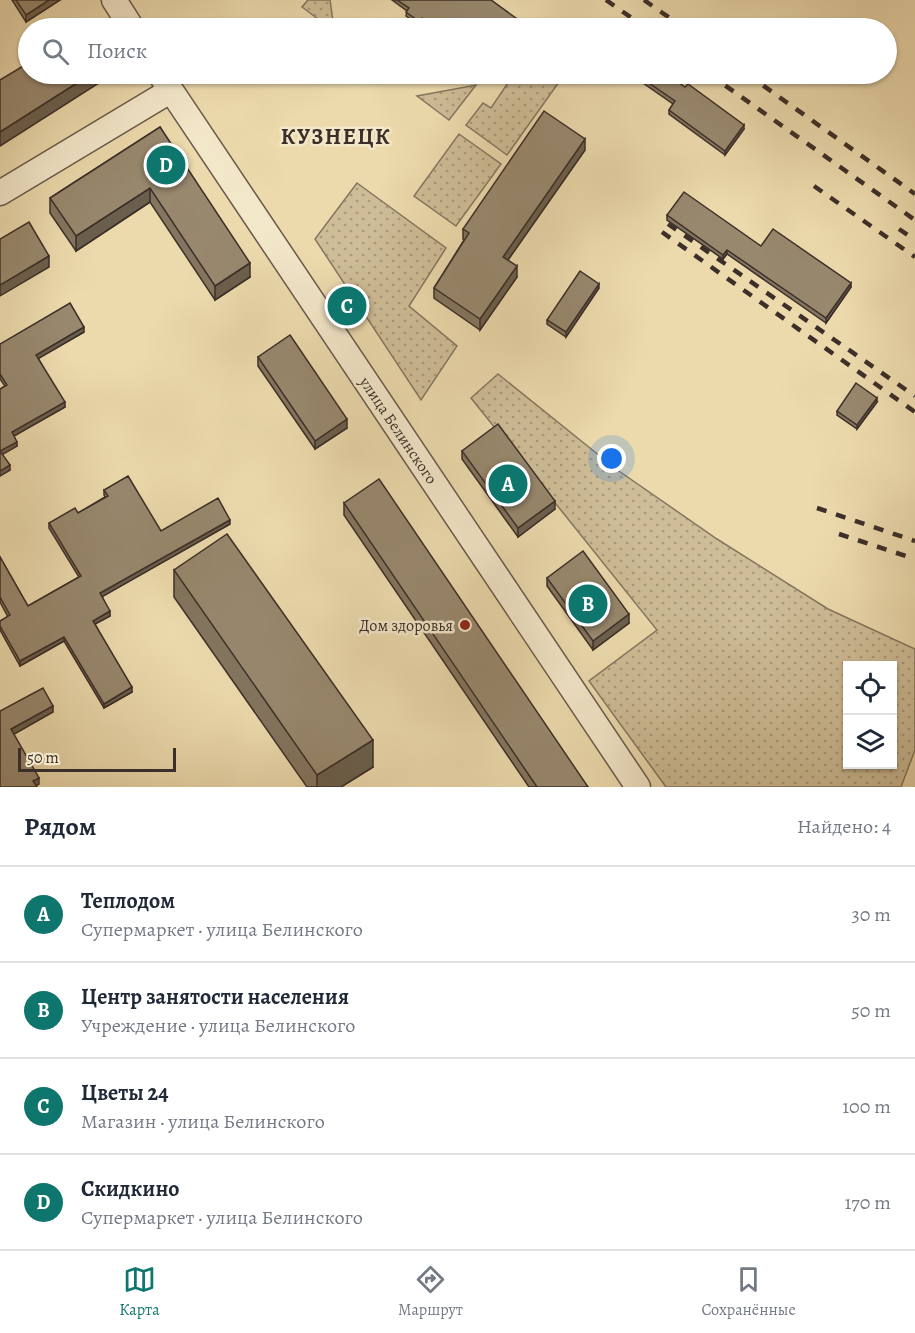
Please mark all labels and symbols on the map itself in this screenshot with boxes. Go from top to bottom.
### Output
district label: КУЗНЕЦК [281,122,391,152]
pin: D [146,142,186,188]
pin: C [328,284,366,328]
street label: улица Белинского [353,372,442,489]
your location [597,444,626,473]
pin: A [488,462,528,506]
pin: B [568,582,608,626]
place label: Дом здоровья [359,615,453,637]
marker: Дом здоровья [458,618,472,632]
scale bar [18,745,176,772]

